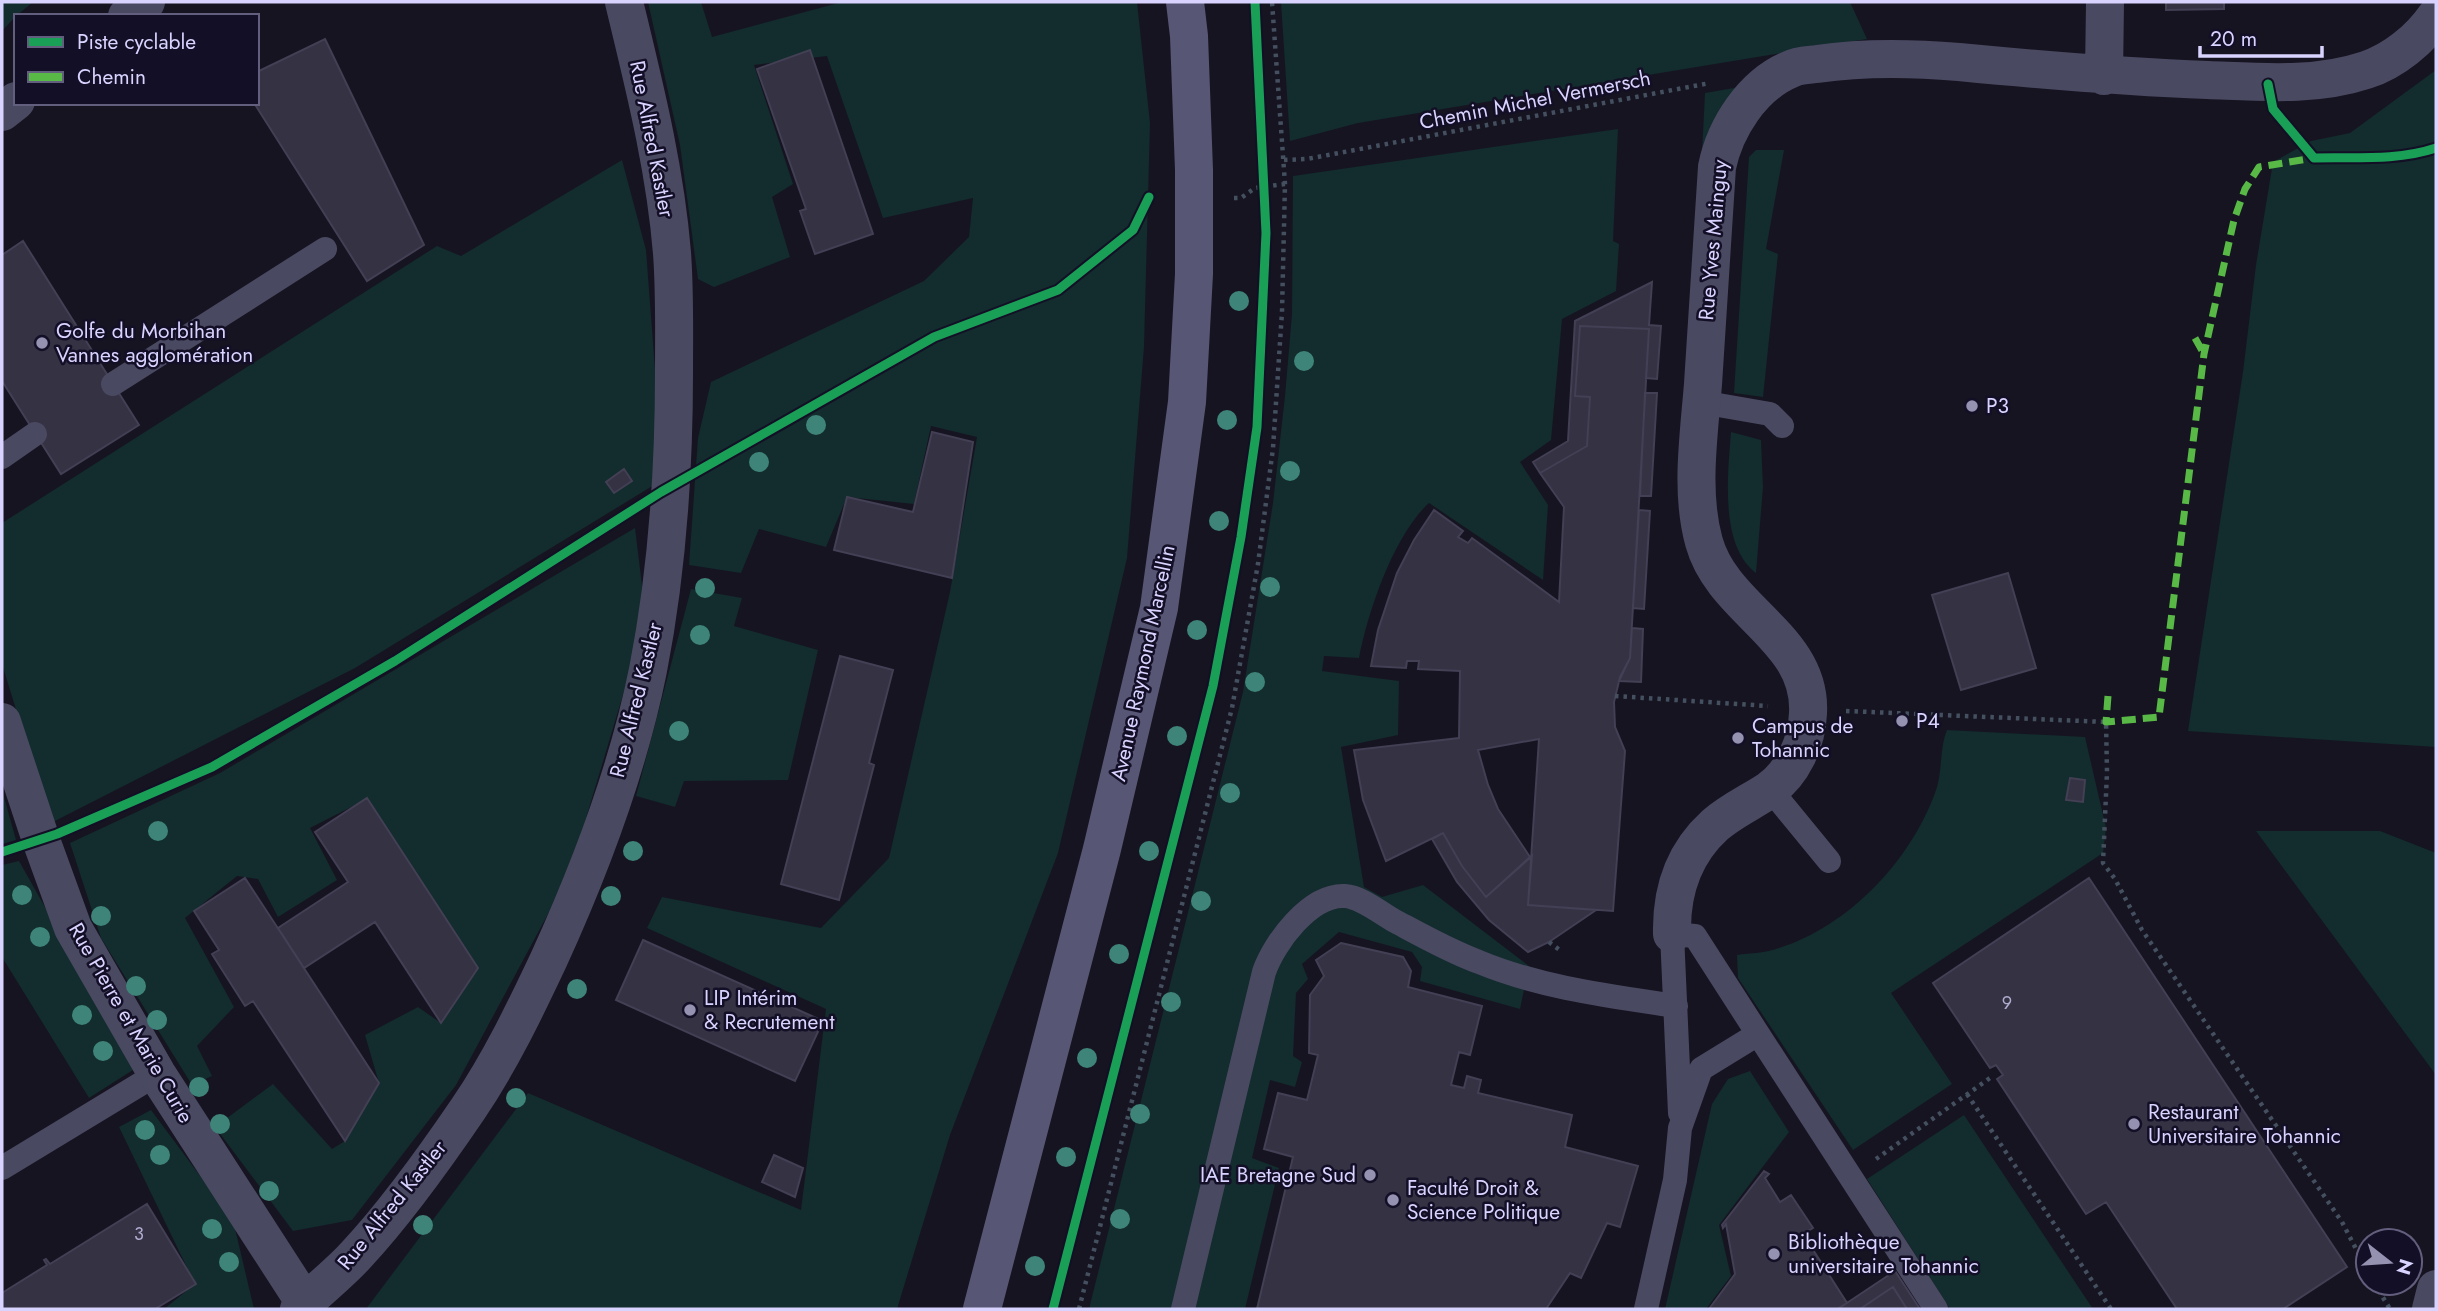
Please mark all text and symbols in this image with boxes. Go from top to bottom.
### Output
legend [14,14,259,105]
scale bar [2200,14,2322,58]
text: 20 m [2210,24,2257,54]
text: Piste cyclable [77,27,196,57]
street label: Rue Alfred Kastler [622,58,682,221]
text: Chemin [77,62,146,92]
street label: Chemin Michel Vermersch [1417,63,1653,137]
street label: Rue Yves Mainguy [1691,158,1735,322]
place label: Golfe du Morbihan Vannes agglomération [56,316,253,370]
marker: Golfe du Morbihan Vannes agglomération [34,335,50,351]
place label: P3 [1986,391,2009,421]
marker: P3 [1964,398,1980,414]
street label: Avenue Raymond Marcellin [1103,542,1183,784]
street label: Rue Alfred Kastler [602,619,670,781]
place label: P4 [1916,706,1940,736]
place label: Campus de Tohannic [1752,711,1854,765]
marker: P4 [1894,713,1910,729]
marker: Campus de Tohannic [1730,730,1746,746]
street label: Rue Pierre et Marie Curie [61,917,201,1129]
place label: LIP Intérim & Recrutement [704,983,834,1037]
house number: 9 [2002,990,2012,1016]
marker: LIP Intérim & Recrutement [682,1002,698,1018]
place label: Restaurant Universitaire Tohannic [2148,1097,2341,1151]
marker: Restaurant Universitaire Tohannic [2126,1116,2142,1132]
street label: Rue Alfred Kastler [330,1133,454,1276]
place label: IAE Bretagne Sud [1200,1160,1356,1190]
marker: IAE Bretagne Sud [1362,1167,1378,1183]
place label: Faculté Droit & Science Politique [1407,1173,1560,1227]
marker: Faculté Droit & Science Politique [1385,1192,1401,1208]
house number: 3 [134,1221,144,1247]
place label: Bibliothèque universitaire Tohannic [1788,1227,1979,1281]
north arrow [2354,1227,2424,1297]
marker: Bibliothèque universitaire Tohannic [1766,1246,1782,1262]
text: N [2390,1256,2420,1278]

